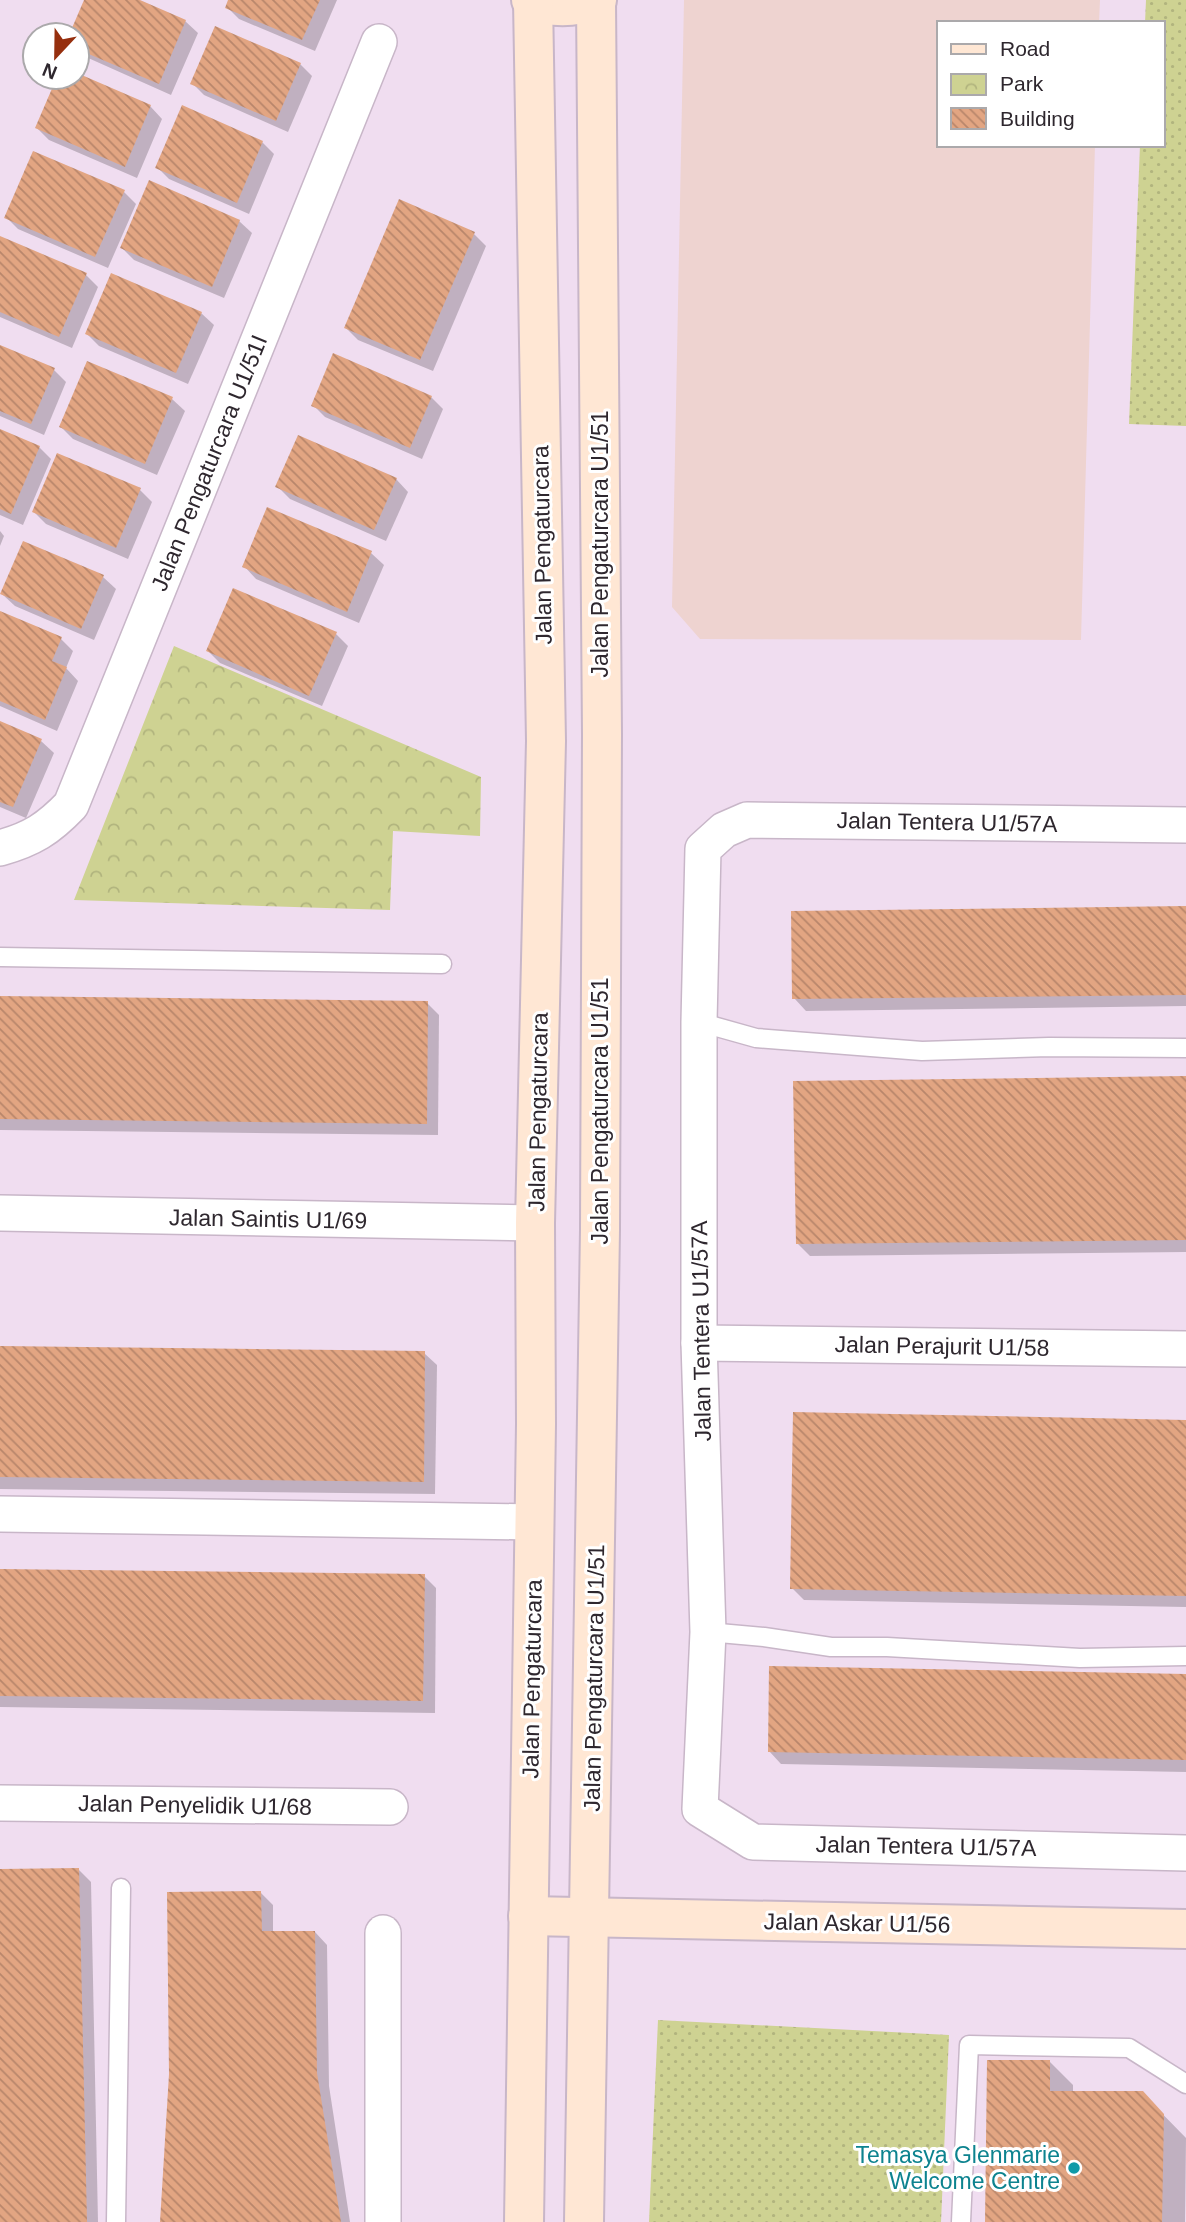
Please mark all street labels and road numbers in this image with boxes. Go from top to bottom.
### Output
street label: Jalan Pengaturcara U1/51I [146,331,272,595]
street label: Jalan Pengaturcara U1/51 [587,410,613,678]
street label: Jalan Pengaturcara [527,445,557,645]
street label: Jalan Tentera U1/57A [836,807,1058,837]
street label: Jalan Pengaturcara U1/51 [587,977,613,1245]
street label: Jalan Pengaturcara [523,1012,553,1212]
street label: Jalan Saintis U1/69 [169,1204,367,1234]
street label: Jalan Tentera U1/57A [686,1220,716,1442]
street label: Jalan Perajurit U1/58 [834,1331,1050,1361]
street label: Jalan Pengaturcara U1/51 [579,1544,609,1812]
street label: Jalan Pengaturcara [517,1579,547,1779]
street label: Jalan Penyelidik U1/68 [78,1790,312,1820]
street label: Jalan Tentera U1/57A [815,1831,1037,1861]
street label: Jalan Askar U1/56 [763,1908,951,1938]

